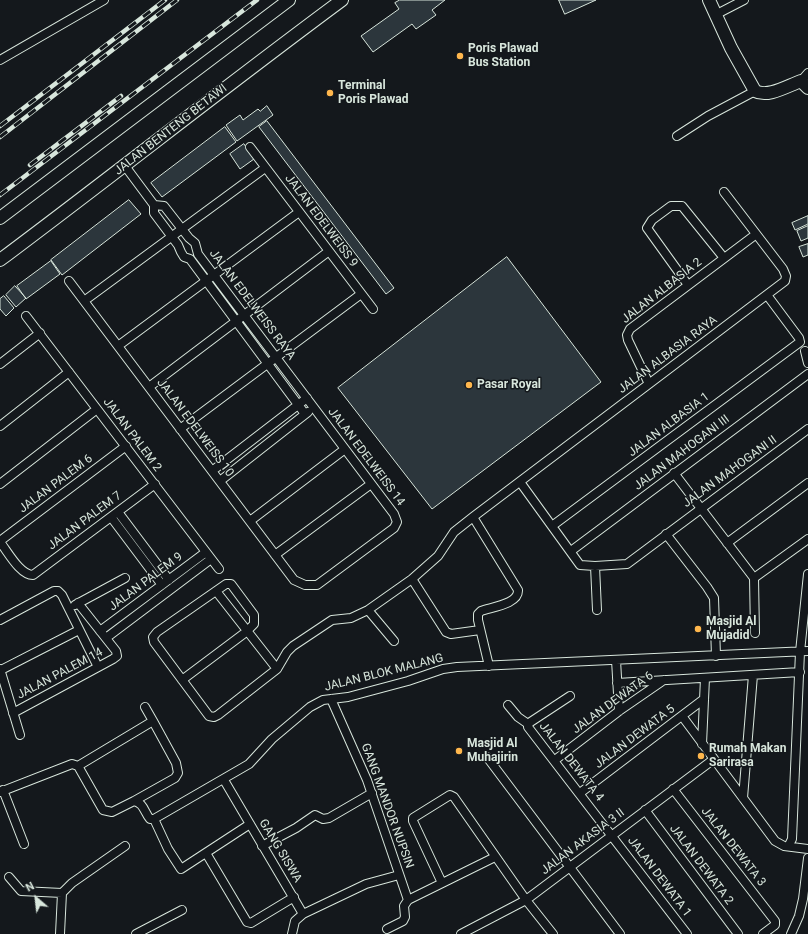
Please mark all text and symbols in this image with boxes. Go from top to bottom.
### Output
place label: Poris Plawad Bus Station [468,42,538,70]
marker: Poris Plawad Bus Station [455,51,465,61]
place label: Terminal Poris Plawad [338,79,408,107]
street label: JALAN BENTENG BETAWI [112,82,230,178]
marker: Terminal Poris Plawad [325,88,335,98]
street label: JALAN EDELWEISS 9 [282,172,360,270]
street label: JALAN EDELWEISS RAYA [206,247,298,363]
street label: JALAN ALBASIA 2 [619,255,705,327]
street label: JALAN ALBASIA RAYA [616,313,720,397]
street label: JALAN EDELWEISS 10 [153,376,237,480]
place label: Pasar Royal [477,378,541,392]
marker: Pasar Royal [464,380,474,390]
street label: JALAN ALBASIA 1 [626,390,712,460]
street label: JALAN PALEM 2 [100,395,164,475]
street label: JALAN EDELWEISS 14 [324,405,408,509]
street label: JALAN MAHOGANI III [631,412,733,494]
street label: JALAN MAHOGANI II [680,433,780,511]
street label: JALAN PALEM 6 [16,452,96,516]
street label: JALAN PALEM 7 [45,489,125,553]
street label: JALAN PALEM 9 [106,550,186,614]
place label: Masjid Al Mujadid [706,615,756,643]
marker: Masjid Al Mujadid [693,624,703,634]
street label: JALAN PALEM 14 [15,645,105,703]
street label: JALAN BLOK MALANG [323,651,445,695]
street label: JALAN DEWATA 6 [570,669,656,737]
street label: JALAN DEWATA 5 [592,702,678,772]
street label: JALAN DEWATA 4 [536,719,606,805]
place label: Masjid Al Muhajirin [467,737,518,765]
street label: GANG MANDOR NUPSIN [358,741,416,871]
place label: Rumah Makan Sarirasa [709,742,786,770]
marker: Masjid Al Muhajirin [454,746,464,756]
marker: Rumah Makan Sarirasa [696,751,706,761]
street label: JALAN DEWATA 3 [698,804,768,890]
street label: JALAN AKASIA 3 II [538,806,628,878]
street label: GANG SISWA [255,817,305,885]
street label: JALAN DEWATA 2 [666,822,736,908]
street label: JALAN DEWATA 1 [624,834,694,920]
north arrow [16,878,56,918]
text: N [24,879,37,895]

